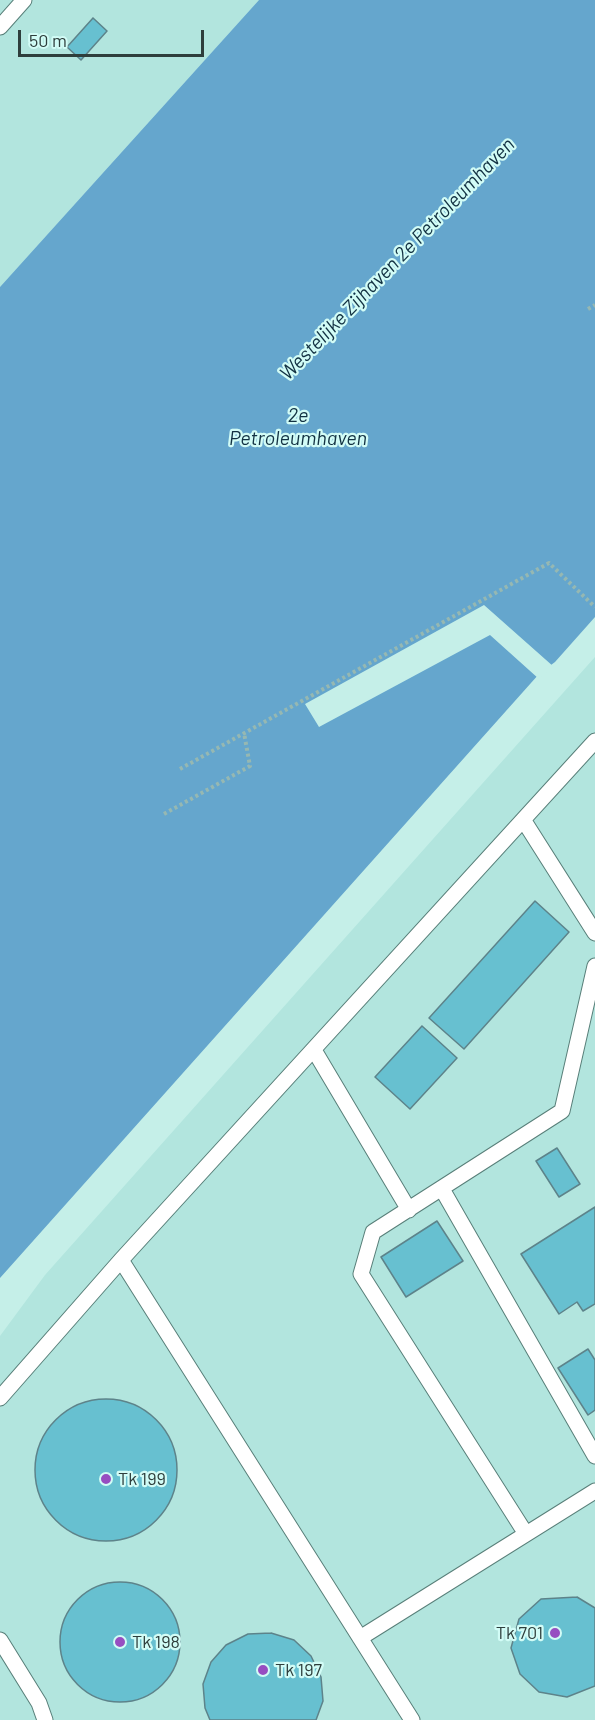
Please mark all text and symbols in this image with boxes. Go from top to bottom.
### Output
scale bar [21,18,207,56]
text: 50 m [29,29,67,51]
water label: Westelijke Zijhaven 2e Petroleumhaven [275,133,519,385]
water label: 2e Petroleumhaven [229,403,367,450]
place label: Tk 199 [118,1468,166,1490]
marker: Tk 199 [99,1472,113,1486]
place label: Tk 701 [496,1622,543,1644]
marker: Tk 701 [548,1626,562,1640]
place label: Tk 198 [132,1631,180,1653]
marker: Tk 198 [113,1635,127,1649]
place label: Tk 197 [275,1659,322,1681]
marker: Tk 197 [256,1663,270,1677]

